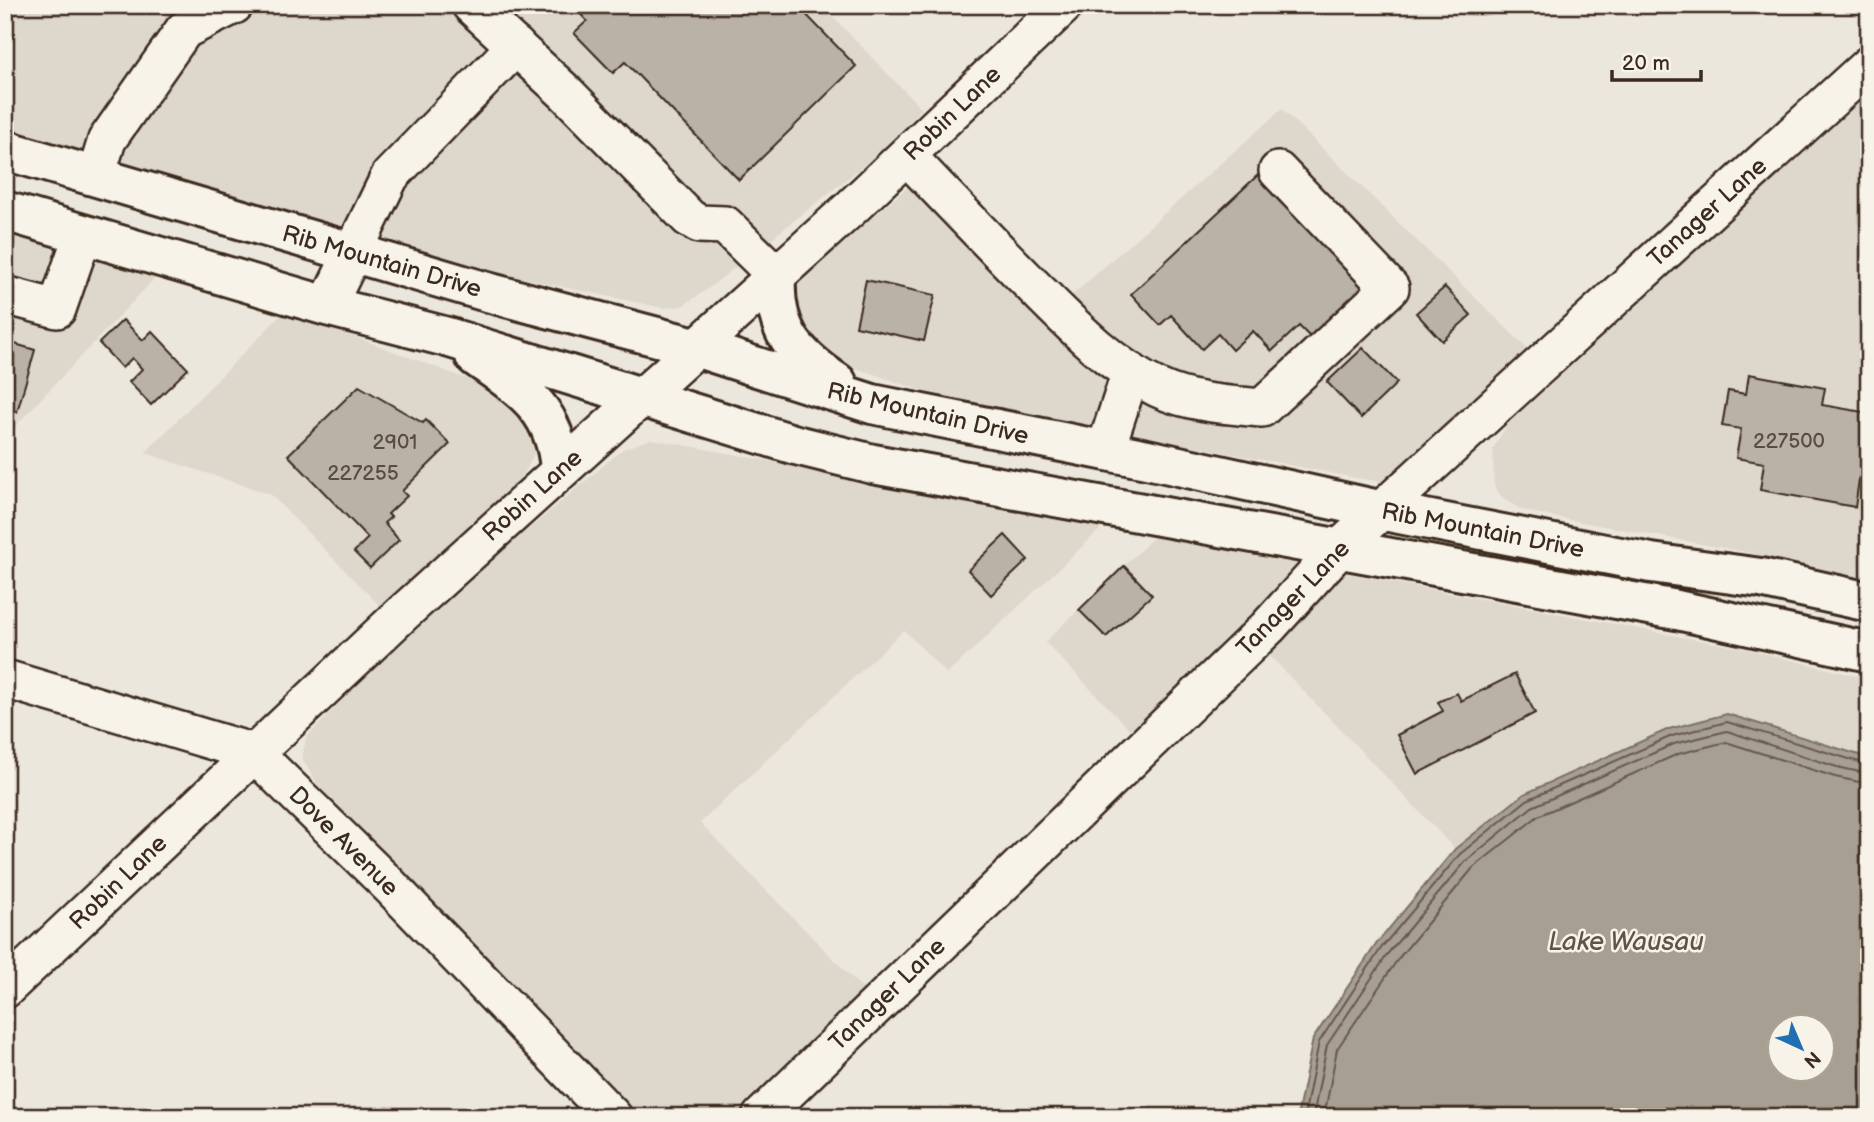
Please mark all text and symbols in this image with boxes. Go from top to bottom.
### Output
scale bar [1612,38,1701,82]
text: 20 m [1622,51,1670,76]
street label: Robin Lane [898,60,1007,167]
street label: Tanager Lane [1642,151,1773,273]
street label: Rib Mountain Drive [279,219,485,304]
street label: Rib Mountain Drive [824,376,1031,451]
house number: 227500 [1753,429,1825,454]
house number: 2901 [372,430,418,455]
street label: Robin Lane [476,443,588,548]
house number: 227255 [327,461,399,486]
street label: Rib Mountain Drive [1379,497,1587,564]
street label: Tanager Lane [1231,534,1356,662]
street label: Dove Avenue [283,780,405,902]
street label: Robin Lane [64,829,173,936]
water label: Lake Wausau [1548,927,1704,958]
street label: Tanager Lane [823,932,951,1057]
north arrow [1766,1014,1836,1084]
text: N [1799,1046,1825,1072]

